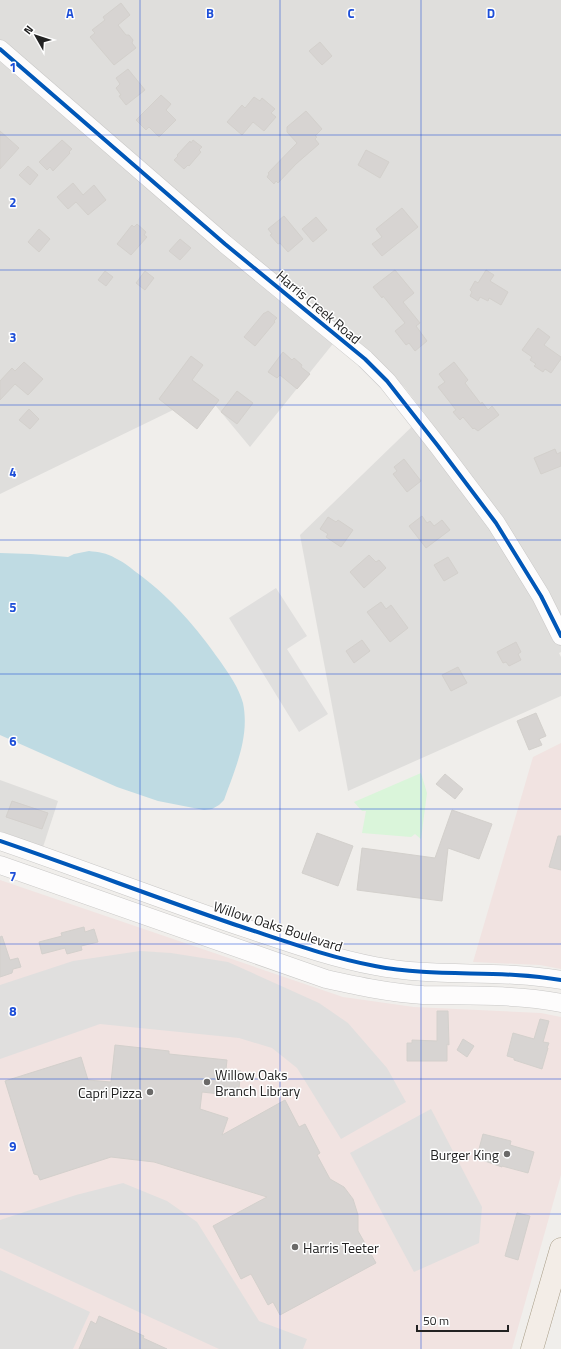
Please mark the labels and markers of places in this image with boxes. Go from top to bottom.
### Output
place label: Willow Oaks Branch Library [215,1064,301,1101]
marker: Willow Oaks Branch Library [202,1077,212,1087]
place label: Capri Pizza [78,1082,142,1103]
marker: Capri Pizza [145,1087,155,1097]
place label: Burger King [430,1144,499,1165]
marker: Burger King [502,1149,512,1159]
place label: Harris Teeter [303,1237,379,1258]
marker: Harris Teeter [290,1242,300,1252]

